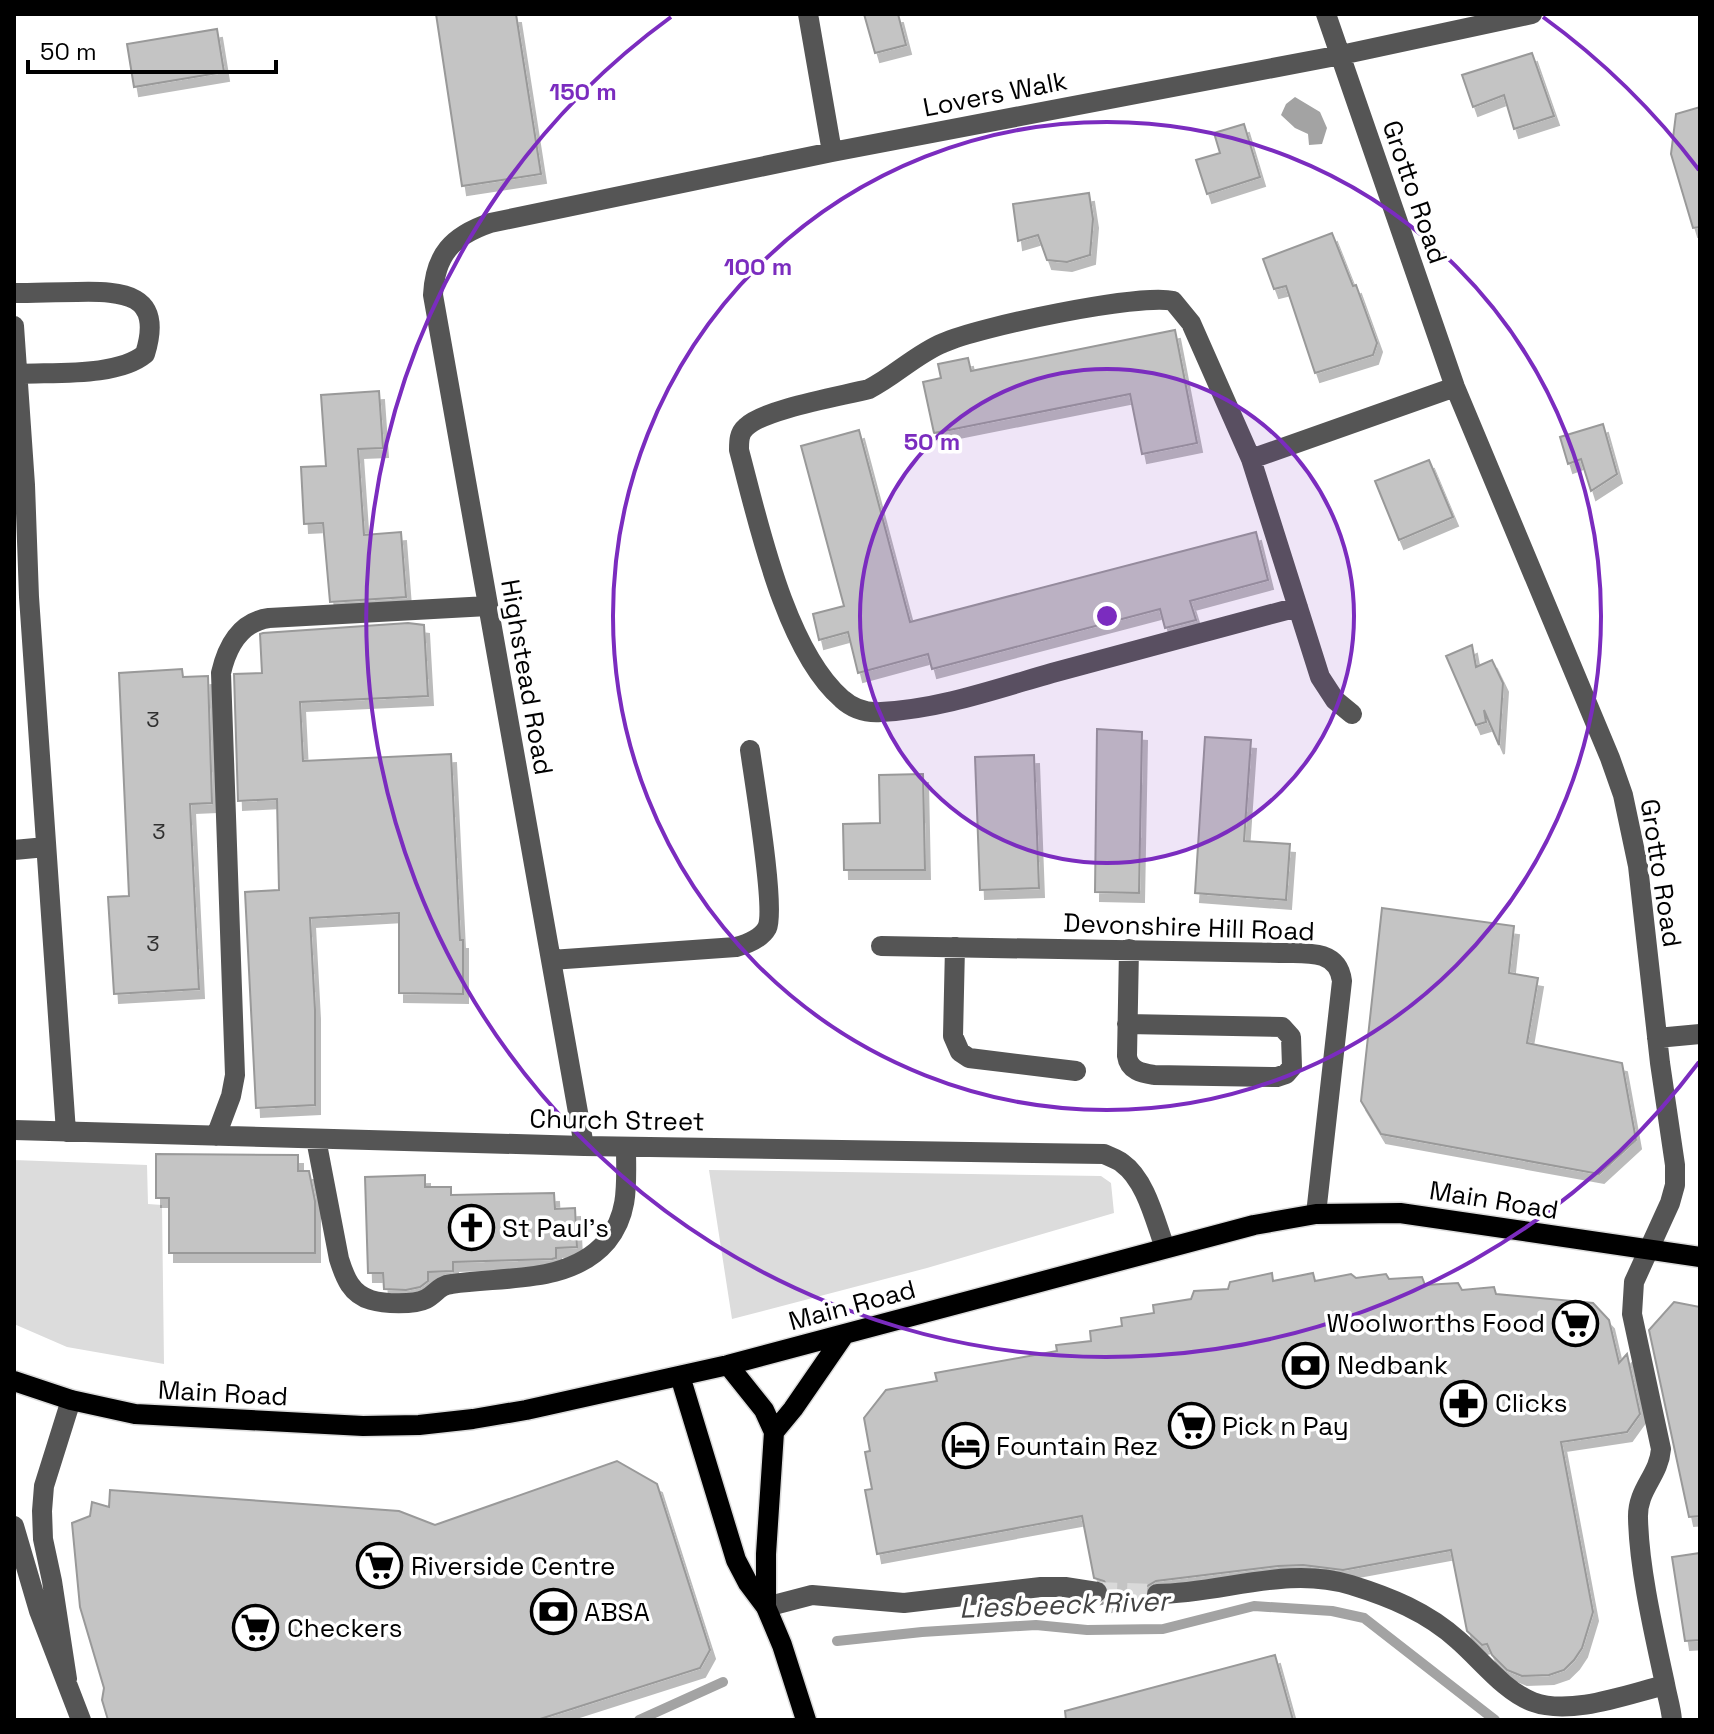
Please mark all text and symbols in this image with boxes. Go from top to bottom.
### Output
scale bar [28,24,276,74]
text: 50 m [40,36,97,67]
street label: Lovers Walk [920,63,1070,125]
text: 150 m [549,76,617,107]
street label: Grotto Road [1375,116,1455,268]
text: 100 m [724,251,792,282]
text: 50 m [904,426,960,457]
street label: Highstead Road [493,576,561,778]
centre of rings [1093,602,1121,630]
house number: 3 [146,705,160,733]
street label: Grotto Road [1633,797,1689,949]
house number: 3 [152,817,166,845]
street label: Devonshire Hill Road [1063,906,1315,948]
house number: 3 [146,929,160,957]
street label: Church Street [529,1101,705,1139]
street label: Main Road [1427,1173,1561,1227]
church icon: St Paul's [447,1204,495,1252]
place label: St Paul's [502,1211,609,1245]
street label: Main Road [785,1272,919,1338]
supermarket icon: Woolworths Food [1552,1299,1600,1347]
place label: Woolworths Food [1327,1306,1545,1340]
bank icon: Nedbank [1282,1341,1330,1389]
place label: Nedbank [1337,1348,1448,1382]
street label: Main Road [157,1373,289,1413]
pharmacy icon: Clicks [1440,1379,1488,1427]
place label: Clicks [1495,1386,1567,1420]
supermarket icon: Pick n Pay [1167,1402,1215,1450]
place label: Pick n Pay [1222,1409,1349,1443]
hotel icon: Fountain Rez [941,1422,989,1470]
place label: Fountain Rez [996,1429,1158,1463]
supermarket icon: Riverside Centre [356,1542,404,1590]
place label: Riverside Centre [411,1549,615,1583]
water label: Liesbeeck River [959,1582,1173,1626]
bank icon: ABSA [529,1588,577,1636]
place label: ABSA [584,1595,650,1629]
supermarket icon: Checkers [232,1604,280,1652]
place label: Checkers [287,1611,403,1645]

